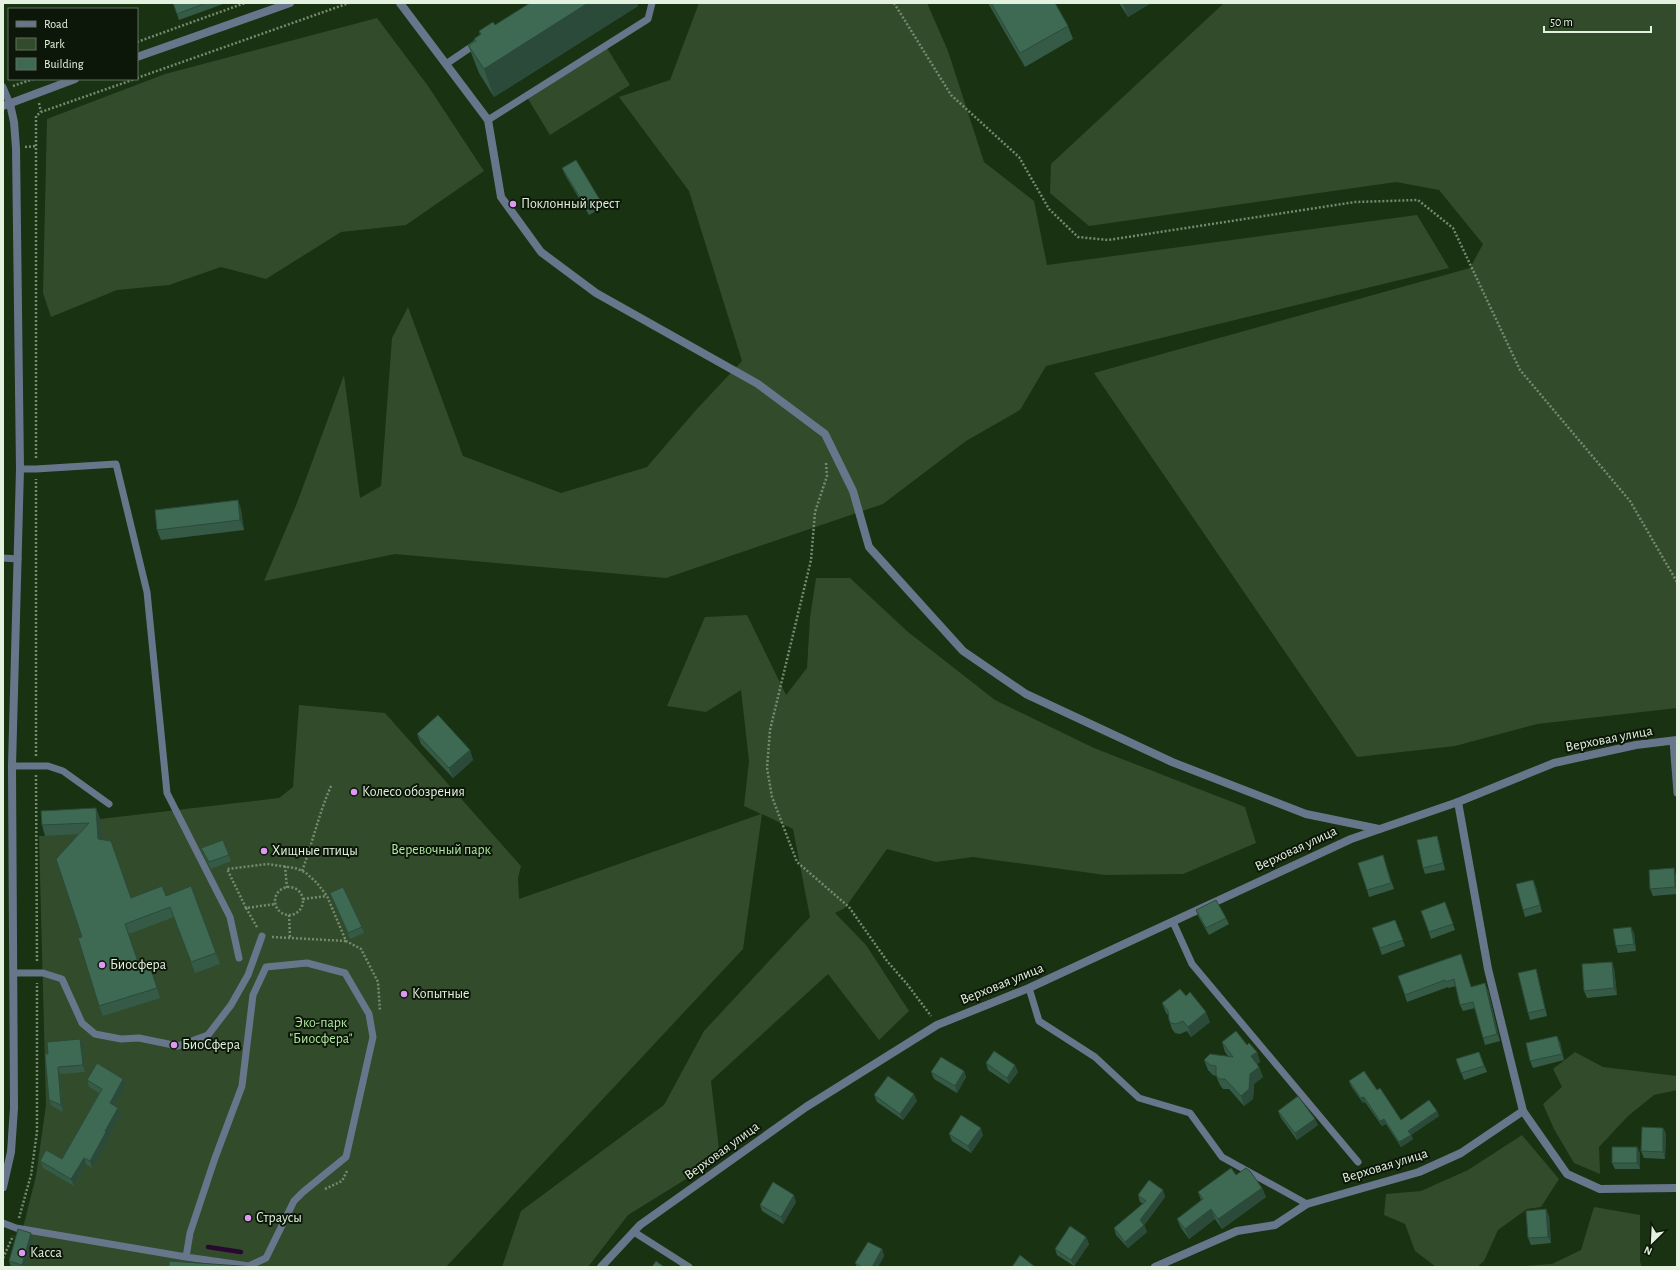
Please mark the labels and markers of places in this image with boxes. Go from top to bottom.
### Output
place label: Поклонный крест [521,197,621,211]
marker: Поклонный крест [508,199,518,209]
place label: Колесо обозрения [362,785,465,799]
marker: Колесо обозрения [349,787,359,797]
place label: Хищные птицы [272,844,358,858]
marker: Хищные птицы [259,846,269,856]
place label: Биосфера [110,958,167,972]
marker: Биосфера [97,960,107,970]
place label: Копытные [412,987,470,1001]
marker: Копытные [399,989,409,999]
place label: БиоСфера [182,1038,241,1052]
marker: БиоСфера [169,1040,179,1050]
place label: Страусы [256,1211,302,1225]
marker: Страусы [243,1213,253,1223]
place label: Касса [30,1246,63,1260]
marker: Касса [17,1248,27,1258]

